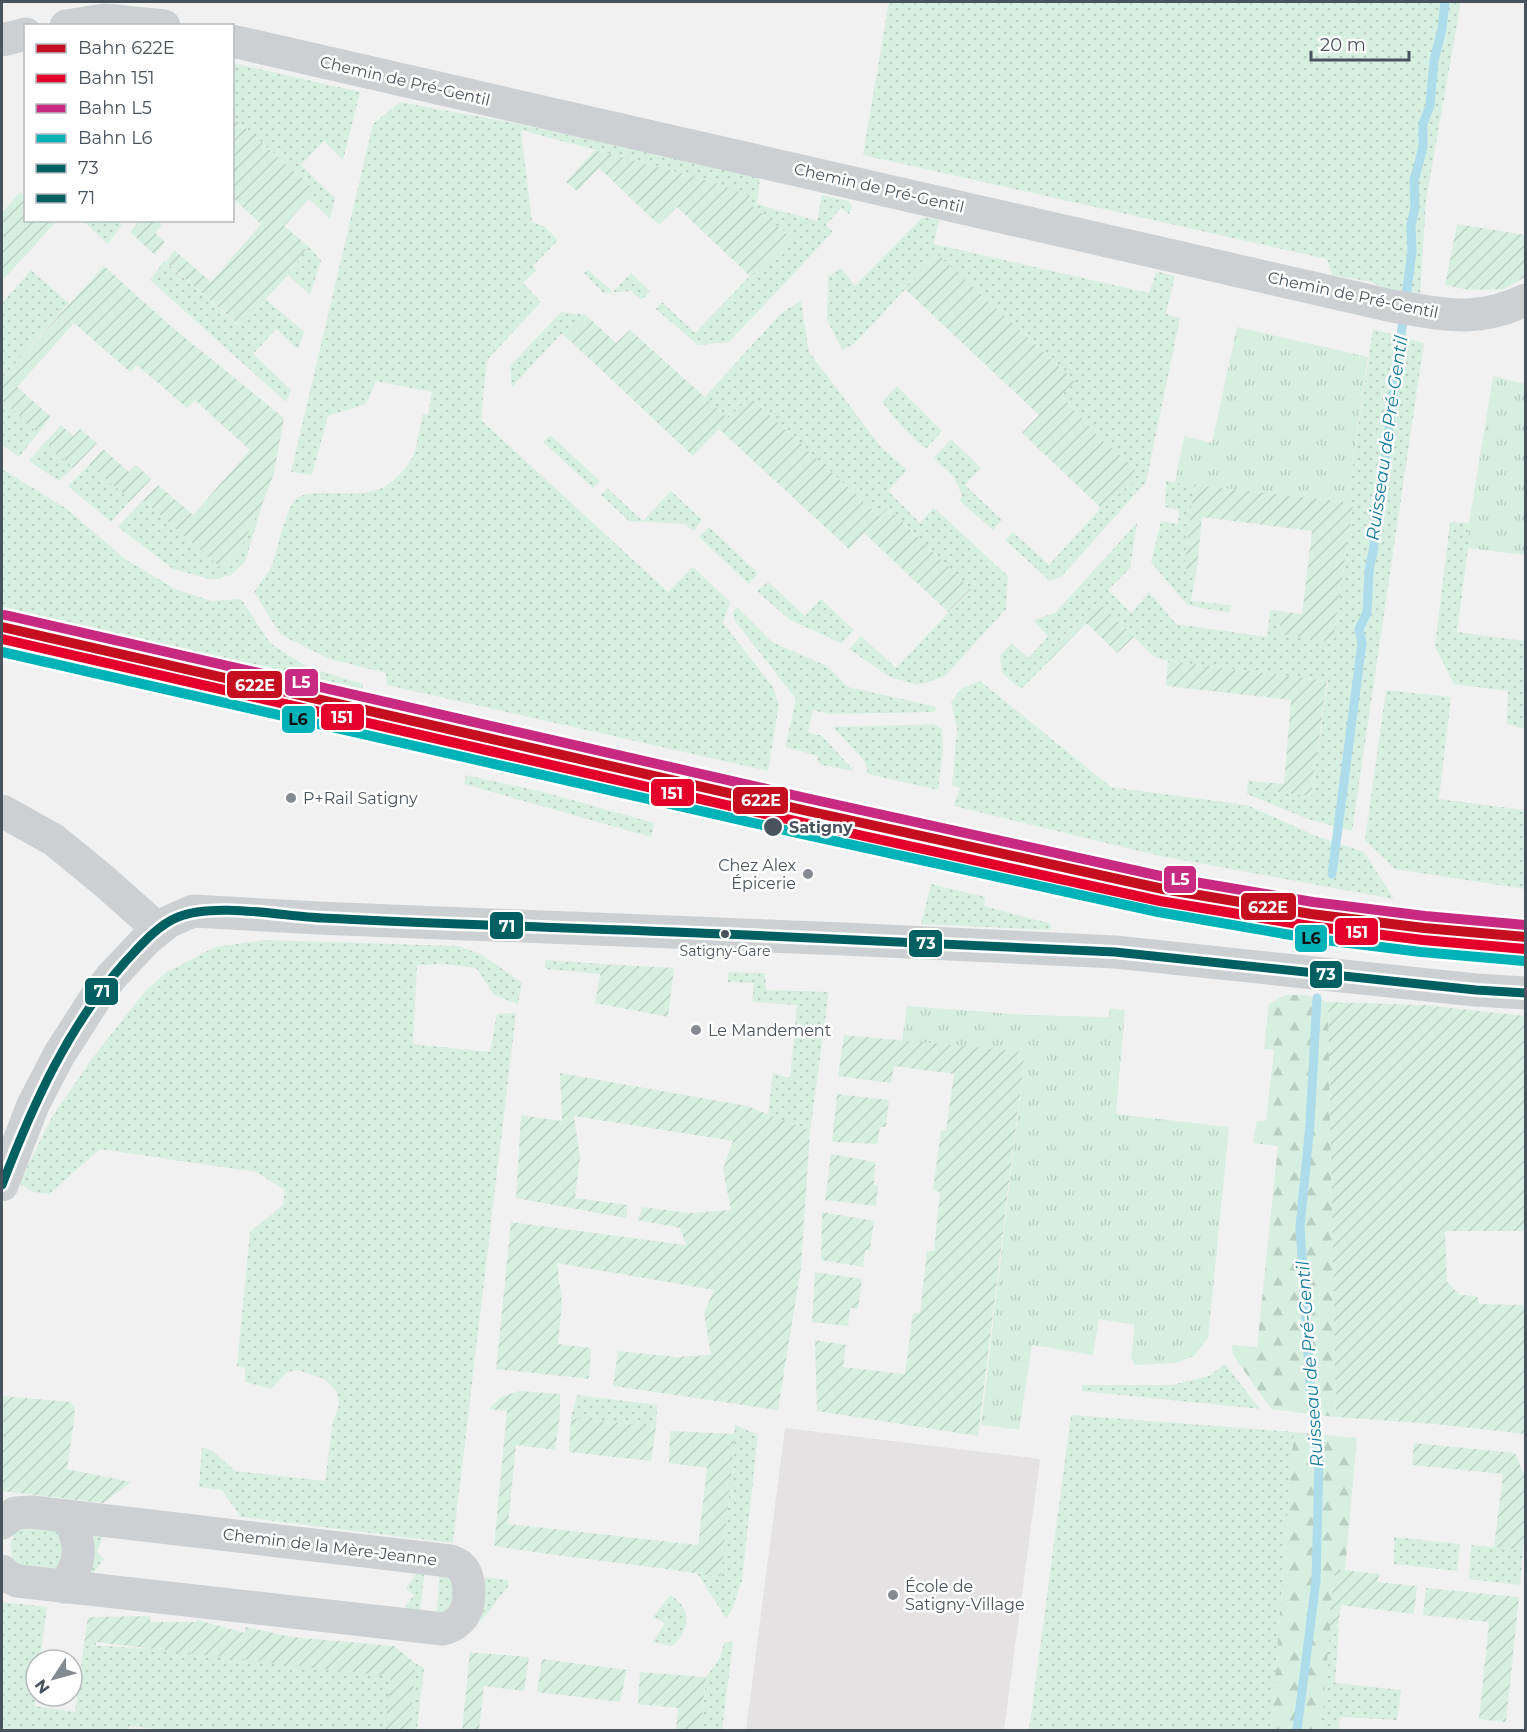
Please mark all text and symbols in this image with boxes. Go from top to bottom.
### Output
legend [24,24,234,222]
scale bar [1311,24,1408,62]
text: 20 m [1320,34,1366,56]
text: Bahn 622E [78,37,175,59]
street label: Chemin de Pré-Gentil [318,52,492,110]
text: Bahn 151 [78,67,154,89]
text: Bahn L5 [78,97,152,119]
text: Bahn L6 [78,127,152,149]
text: 73 [78,157,99,179]
street label: Chemin de Pré-Gentil [792,159,966,217]
text: 71 [78,187,95,209]
street label: Chemin de Pré-Gentil [1266,268,1440,322]
water label: Ruisseau de Pré-Gentil [1362,334,1412,542]
line badge: L5 [284,668,319,697]
line badge: 622E [226,670,283,699]
text: L5 [291,673,311,692]
text: 622E [235,676,275,695]
line badge: 151 [320,703,365,731]
line badge: L6 [281,705,316,734]
text: 151 [331,708,353,727]
text: L6 [288,710,308,729]
line badge: 151 [650,778,695,807]
text: 151 [661,784,683,803]
line badge: 622E [732,786,789,815]
place label: P+Rail Satigny [303,789,418,808]
marker: P+Rail Satigny [284,791,298,805]
text: 622E [741,791,781,810]
marker: Satigny [762,816,784,838]
place label: Satigny [789,818,853,837]
place label: Chez Alex Épicerie [718,856,796,893]
line badge: L5 [1163,865,1197,894]
marker: Chez Alex Épicerie [801,867,815,881]
text: L5 [1170,870,1190,889]
line badge: 622E [1240,892,1297,921]
text: 622E [1248,898,1288,917]
line badge: 71 [489,911,524,940]
text: 71 [499,917,515,936]
line badge: 151 [1334,917,1379,946]
text: 151 [1346,923,1368,942]
line badge: L6 [1294,924,1328,953]
marker: Satigny-Gare [719,928,731,940]
line badge: 73 [908,929,943,958]
text: L6 [1301,929,1321,948]
text: 73 [916,934,936,953]
place label: Satigny-Gare [680,942,770,960]
line badge: 73 [1309,960,1343,989]
text: 73 [1316,965,1336,984]
line badge: 71 [84,977,119,1006]
text: 71 [94,982,110,1001]
place label: Le Mandement [708,1021,832,1040]
marker: Le Mandement [689,1023,703,1037]
water label: Ruisseau de Pré-Gentil [1292,1260,1328,1468]
street label: Chemin de la Mère-Jeanne [222,1524,438,1570]
place label: École de Satigny-Village [905,1577,1025,1614]
marker: École de Satigny-Village [886,1588,900,1602]
north arrow [24,1648,84,1708]
text: N [31,1676,54,1697]

